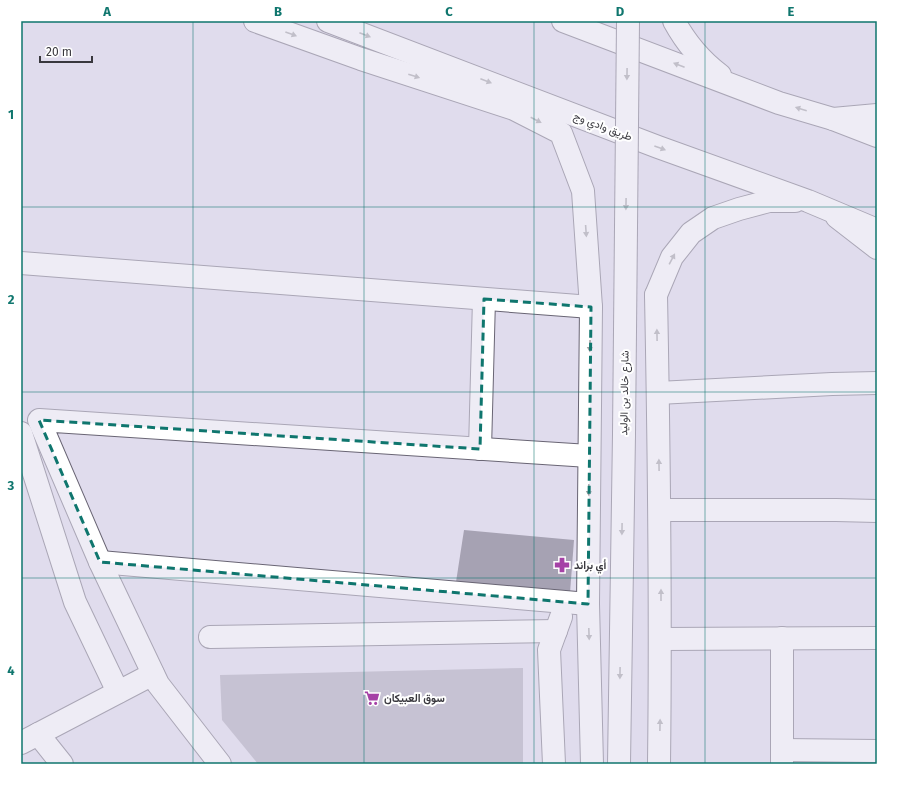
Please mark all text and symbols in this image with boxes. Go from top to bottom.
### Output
text: A [102,4,111,19]
text: B [274,4,282,19]
text: C [445,4,453,19]
text: D [616,4,625,19]
text: E [788,4,795,19]
one-way arrow [286,31,298,37]
one-way arrow [359,32,371,38]
scale bar [40,38,92,64]
text: 20 m [46,45,72,59]
one-way arrow [672,61,684,67]
one-way arrow [624,68,630,81]
one-way arrow [409,73,421,79]
one-way arrow [481,79,493,85]
one-way arrow [794,106,806,112]
text: 1 [8,107,14,122]
street label: طريق وادي وج [571,109,634,146]
one-way arrow [531,117,542,123]
one-way arrow [654,145,666,151]
one-way arrow [623,198,629,211]
one-way arrow [582,225,589,237]
one-way arrow [668,253,675,265]
text: 2 [8,292,15,307]
one-way arrow [654,328,660,341]
one-way arrow [587,340,593,353]
street label: شارع خالد بن الوليد [617,350,633,436]
one-way arrow [656,459,663,471]
text: 3 [7,478,15,493]
one-way arrow [586,484,592,497]
one-way arrow [619,523,625,536]
pharmacy icon: أي براند [553,556,571,574]
place label: أي براند [574,559,607,574]
one-way arrow [658,588,664,601]
one-way arrow [586,628,592,641]
text: 4 [7,663,15,678]
one-way arrow [617,667,623,680]
supermarket icon: سوق العبيكان [363,689,381,707]
place label: سوق العبيكان [384,692,445,705]
one-way arrow [656,719,663,731]

